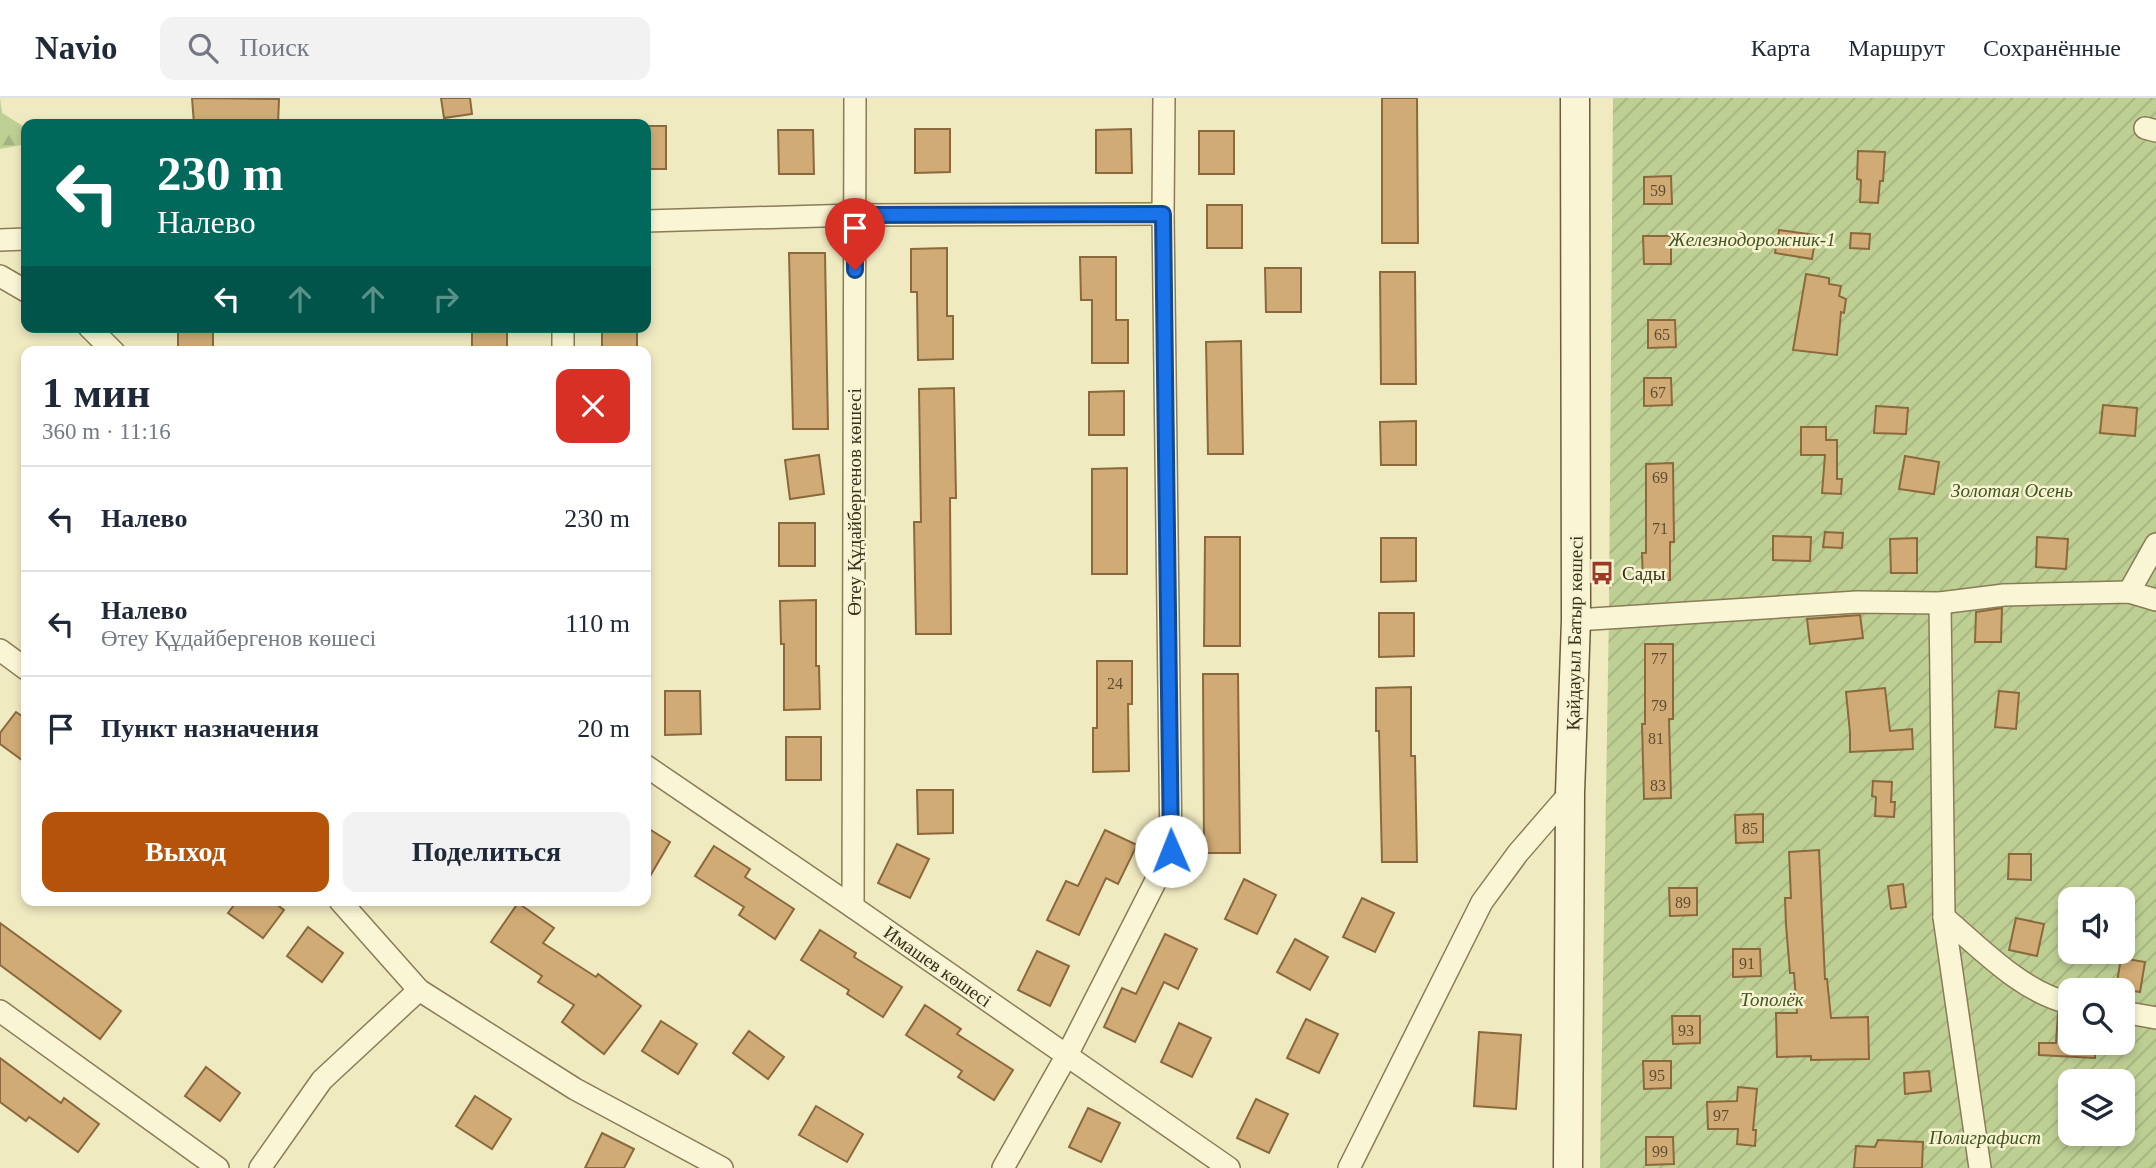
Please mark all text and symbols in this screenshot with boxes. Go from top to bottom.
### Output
search box [160,17,650,80]
icon: search [184,29,222,67]
text: Navio [35,30,118,66]
text: Поиск [240,33,309,62]
text: Карта [1751,35,1810,61]
text: Маршрут [1848,35,1945,61]
text: Сохранённые [1983,35,2121,61]
text: 230 m [157,146,284,201]
icon: left [42,147,133,238]
house number: 59 [1650,182,1666,199]
pin [825,198,885,270]
text: Налево [157,204,256,240]
icon: arrive [836,209,874,247]
park label: Железнодорожник-1 [1667,229,1836,250]
icon: left [208,280,246,318]
icon: ahead [281,280,319,318]
icon: ahead [354,280,392,318]
icon: right [427,280,465,318]
house number: 65 [1654,326,1670,343]
button: close [556,369,630,443]
text: 1 мин [42,370,151,416]
house number: 67 [1650,384,1666,401]
street label: Өтеу Құдайбергенов көшесі [844,388,865,616]
text: 360 m · 11:16 [42,419,171,444]
house number: 69 [1652,469,1668,486]
park label: Золотая Осень [1951,480,2073,501]
icon: left [42,500,80,538]
text: Налево [101,504,187,533]
text: 230 m [564,504,630,533]
house number: 71 [1652,520,1668,537]
street label: Қайдауыл Батыр көшесі [1562,535,1587,731]
bus stop icon: Сады [1588,559,1616,587]
place label: Сады [1622,563,1666,584]
text: Налево [101,596,187,625]
icon: left [42,605,80,643]
text: 110 m [565,609,630,638]
text: Өтеу Құдайбергенов көшесі [101,626,376,651]
house number: 77 [1651,650,1667,667]
house number: 24 [1107,675,1123,692]
house number: 79 [1651,697,1667,714]
icon: arrive [42,710,80,748]
text: Пункт назначения [101,714,319,743]
text: 20 m [577,714,630,743]
house number: 81 [1648,730,1664,747]
house number: 83 [1650,777,1666,794]
button: Выход [42,812,329,892]
button: Поделиться [343,812,630,892]
position arrow [1134,814,1208,888]
house number: 85 [1742,820,1758,837]
map controls [2058,887,2135,1146]
button: sound [2058,887,2135,964]
house number: 89 [1675,894,1691,911]
street label: Имашев көшесі [880,921,996,1011]
house number: 91 [1739,955,1755,972]
button: search [2058,978,2135,1055]
park label: Тополёк [1740,989,1805,1010]
house number: 93 [1678,1022,1694,1039]
house number: 95 [1649,1067,1665,1084]
button: layers [2058,1069,2135,1146]
house number: 97 [1713,1107,1729,1124]
park label: Полиграфист [1928,1127,2041,1148]
house number: 99 [1652,1143,1668,1160]

